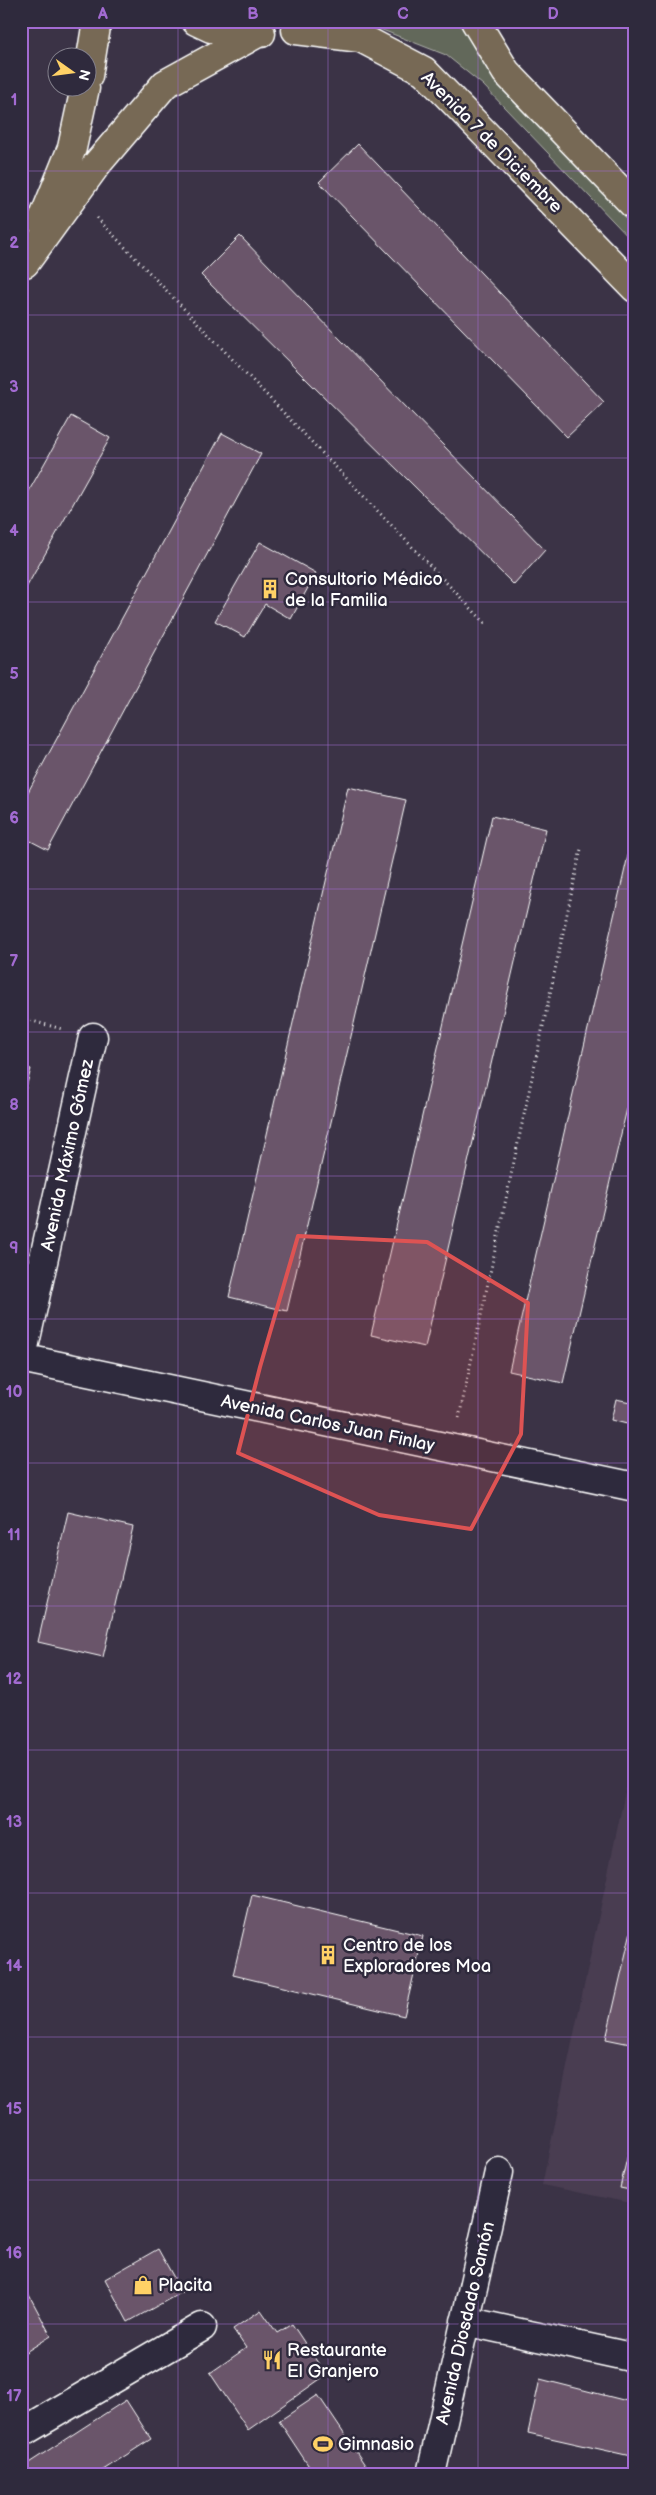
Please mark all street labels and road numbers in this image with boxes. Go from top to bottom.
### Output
street label: Avenida 7 de Diciembre [417,67,567,218]
street label: Avenida Máximo Gómez [37,1057,98,1253]
street label: Avenida Carlos Juan Finlay [219,1391,437,1457]
street label: Avenida Diosdado Samón [432,2220,499,2427]

